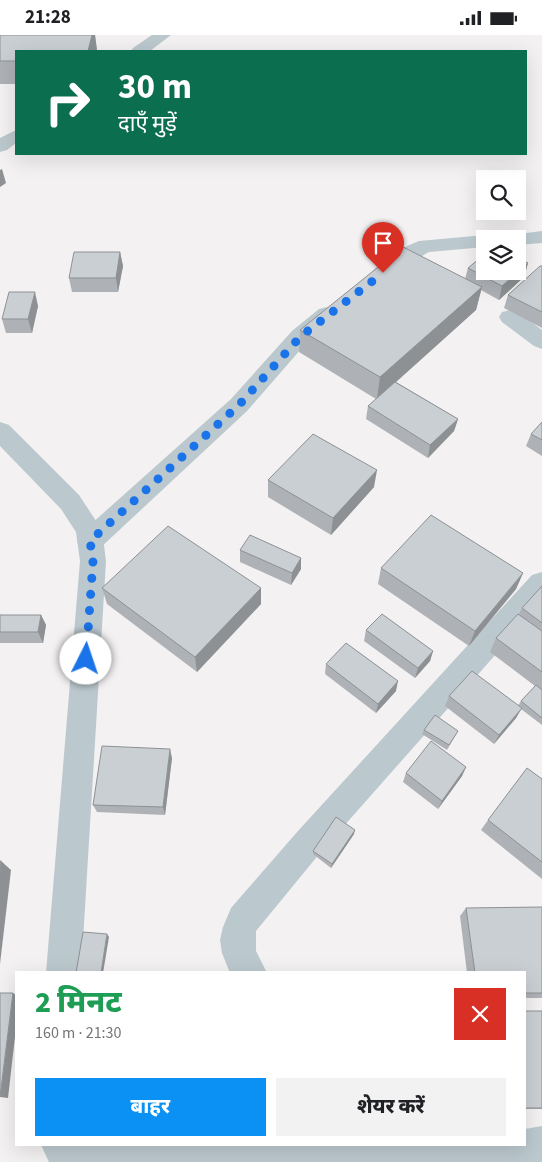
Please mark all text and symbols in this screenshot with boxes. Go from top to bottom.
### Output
text: 21:28 [25,4,71,31]
text: 30 m [118,62,192,112]
icon: right [35,70,100,135]
text: दाएँ मुड़ें [118,108,177,140]
map controls [476,170,526,280]
button: search [476,170,526,220]
pin [362,222,404,273]
icon: arrive [369,229,397,257]
button: layers [476,230,526,280]
position arrow [59,632,111,684]
text: 2 मिनट [35,981,122,1024]
button: close [454,988,506,1040]
text: 160 m · 21:30 [35,1022,122,1044]
button: बाहर [35,1078,266,1136]
button: शेयर करें [276,1078,506,1136]

